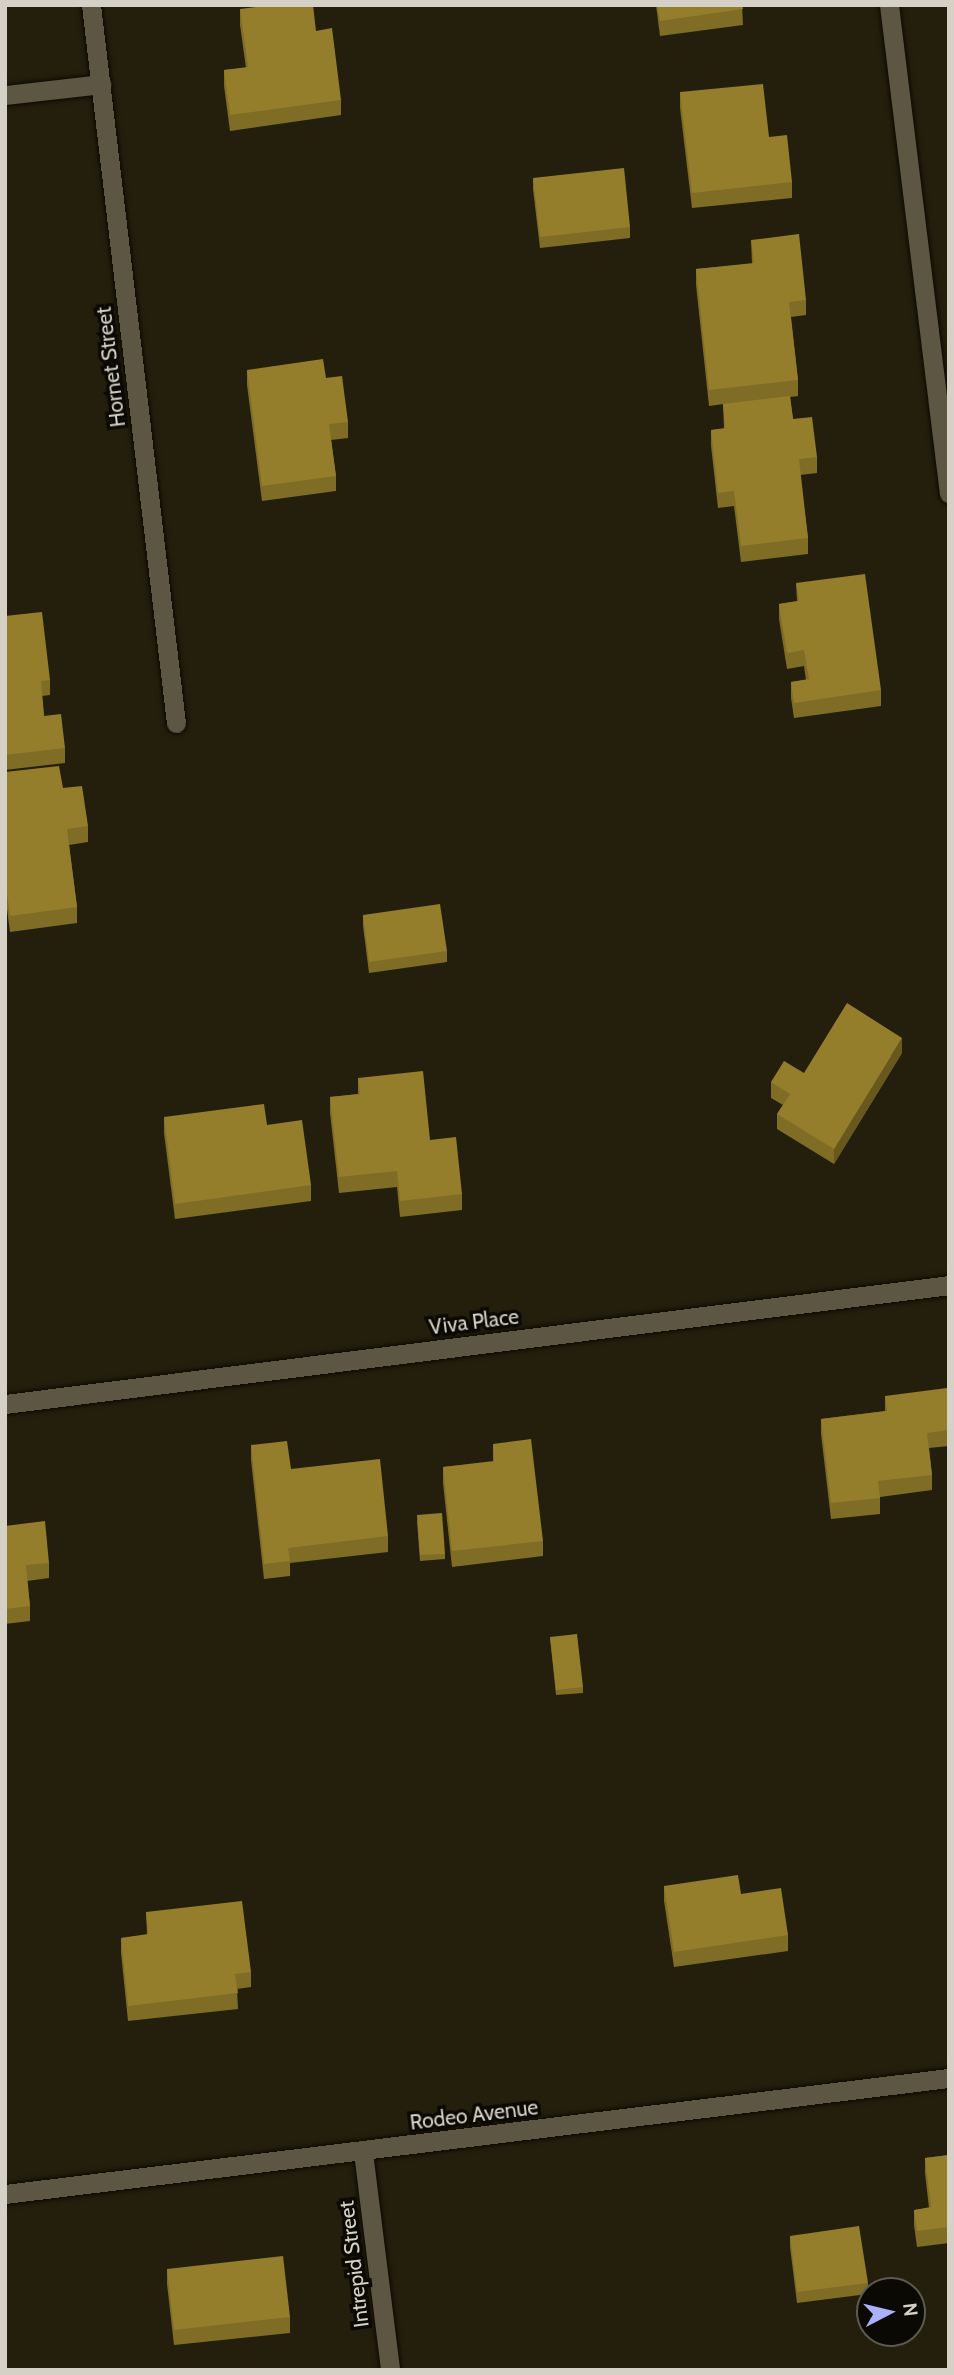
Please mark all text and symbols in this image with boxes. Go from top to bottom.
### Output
street label: Hornet Street [91,305,131,429]
street label: Viva Place [428,1304,520,1340]
street label: Rodeo Avenue [408,2095,540,2135]
street label: Intrepid Street [334,2199,374,2329]
north arrow [856,2277,926,2347]
text: N [898,2302,923,2318]

